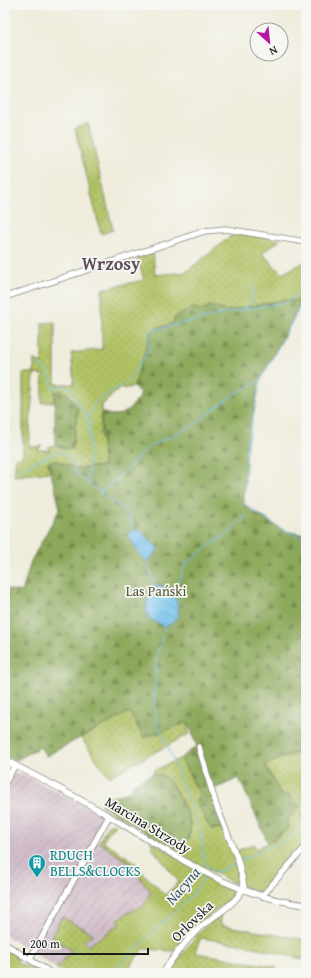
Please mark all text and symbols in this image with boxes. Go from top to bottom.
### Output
north arrow [249,22,289,62]
text: N [266,42,280,60]
district label: Wrzosy [82,250,141,277]
park label: Las Pański [126,581,186,601]
street label: Marcina Strzody [101,792,195,858]
place label: RDUCH BELLS&CLOCKS [50,845,141,881]
building icon: RDUCH BELLS&CLOCKS [27,853,47,878]
water label: Nacyna [160,862,205,909]
street label: Orlovska [167,896,218,946]
scale bar [24,930,148,956]
text: 200 m [30,935,60,952]

